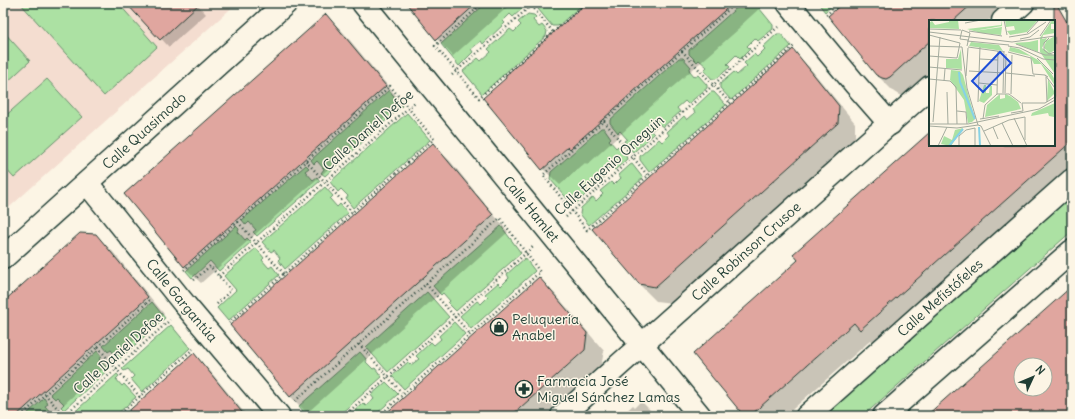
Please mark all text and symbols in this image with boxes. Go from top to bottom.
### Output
inset map [929,20,1055,146]
street label: Calle Daniel Defoe [319,86,417,174]
street label: Calle Quasimodo [98,88,190,173]
street label: Calle Eugenio Oneguin [550,111,668,219]
street label: Calle Hamlet [499,172,564,246]
street label: Calle Robinson Crusoe [688,198,805,305]
street label: Calle Gargantúa [143,255,222,346]
street label: Calle Mefistófeles [893,255,986,340]
street label: Calle Daniel Defoe [69,308,167,398]
place label: Peluquería Anabel [512,310,579,344]
shop icon: Peluquería Anabel [489,317,509,337]
north arrow [1013,357,1053,397]
text: N [1033,362,1048,378]
place label: Farmacia José Miguel Sánchez Lamas [537,372,680,406]
pharmacy icon: Farmacia José Miguel Sánchez Lamas [514,379,534,399]

